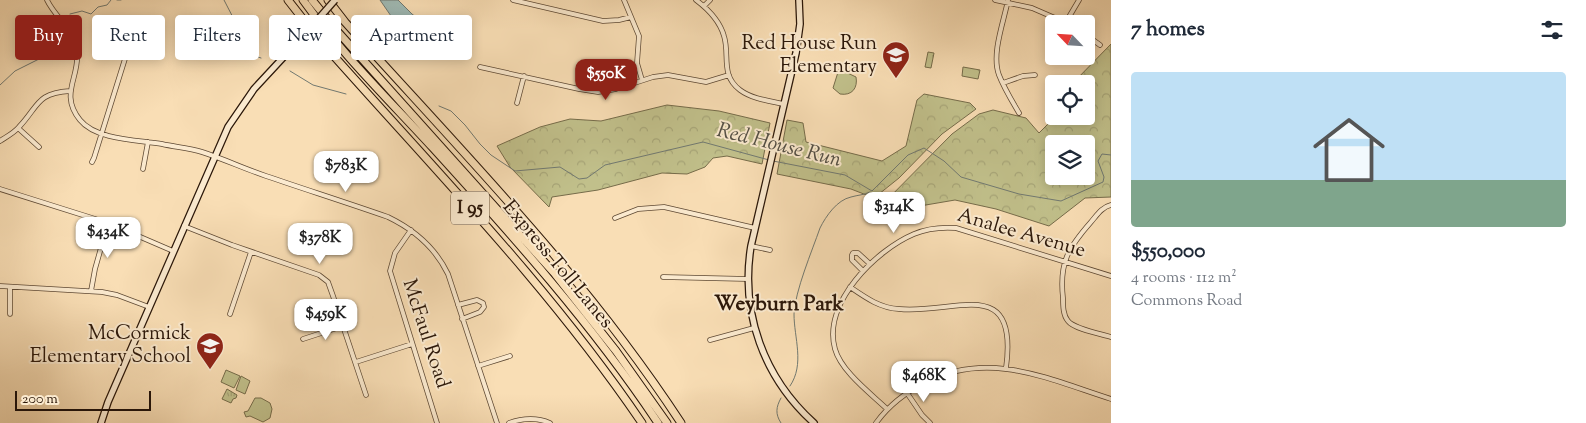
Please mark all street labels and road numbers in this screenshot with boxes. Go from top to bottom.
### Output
road number: I 95 [451,192,489,224]
street label: Express Toll Lanes [495,195,619,335]
street label: Analee Avenue [953,202,1089,266]
street label: McFaul Road [394,276,456,392]

